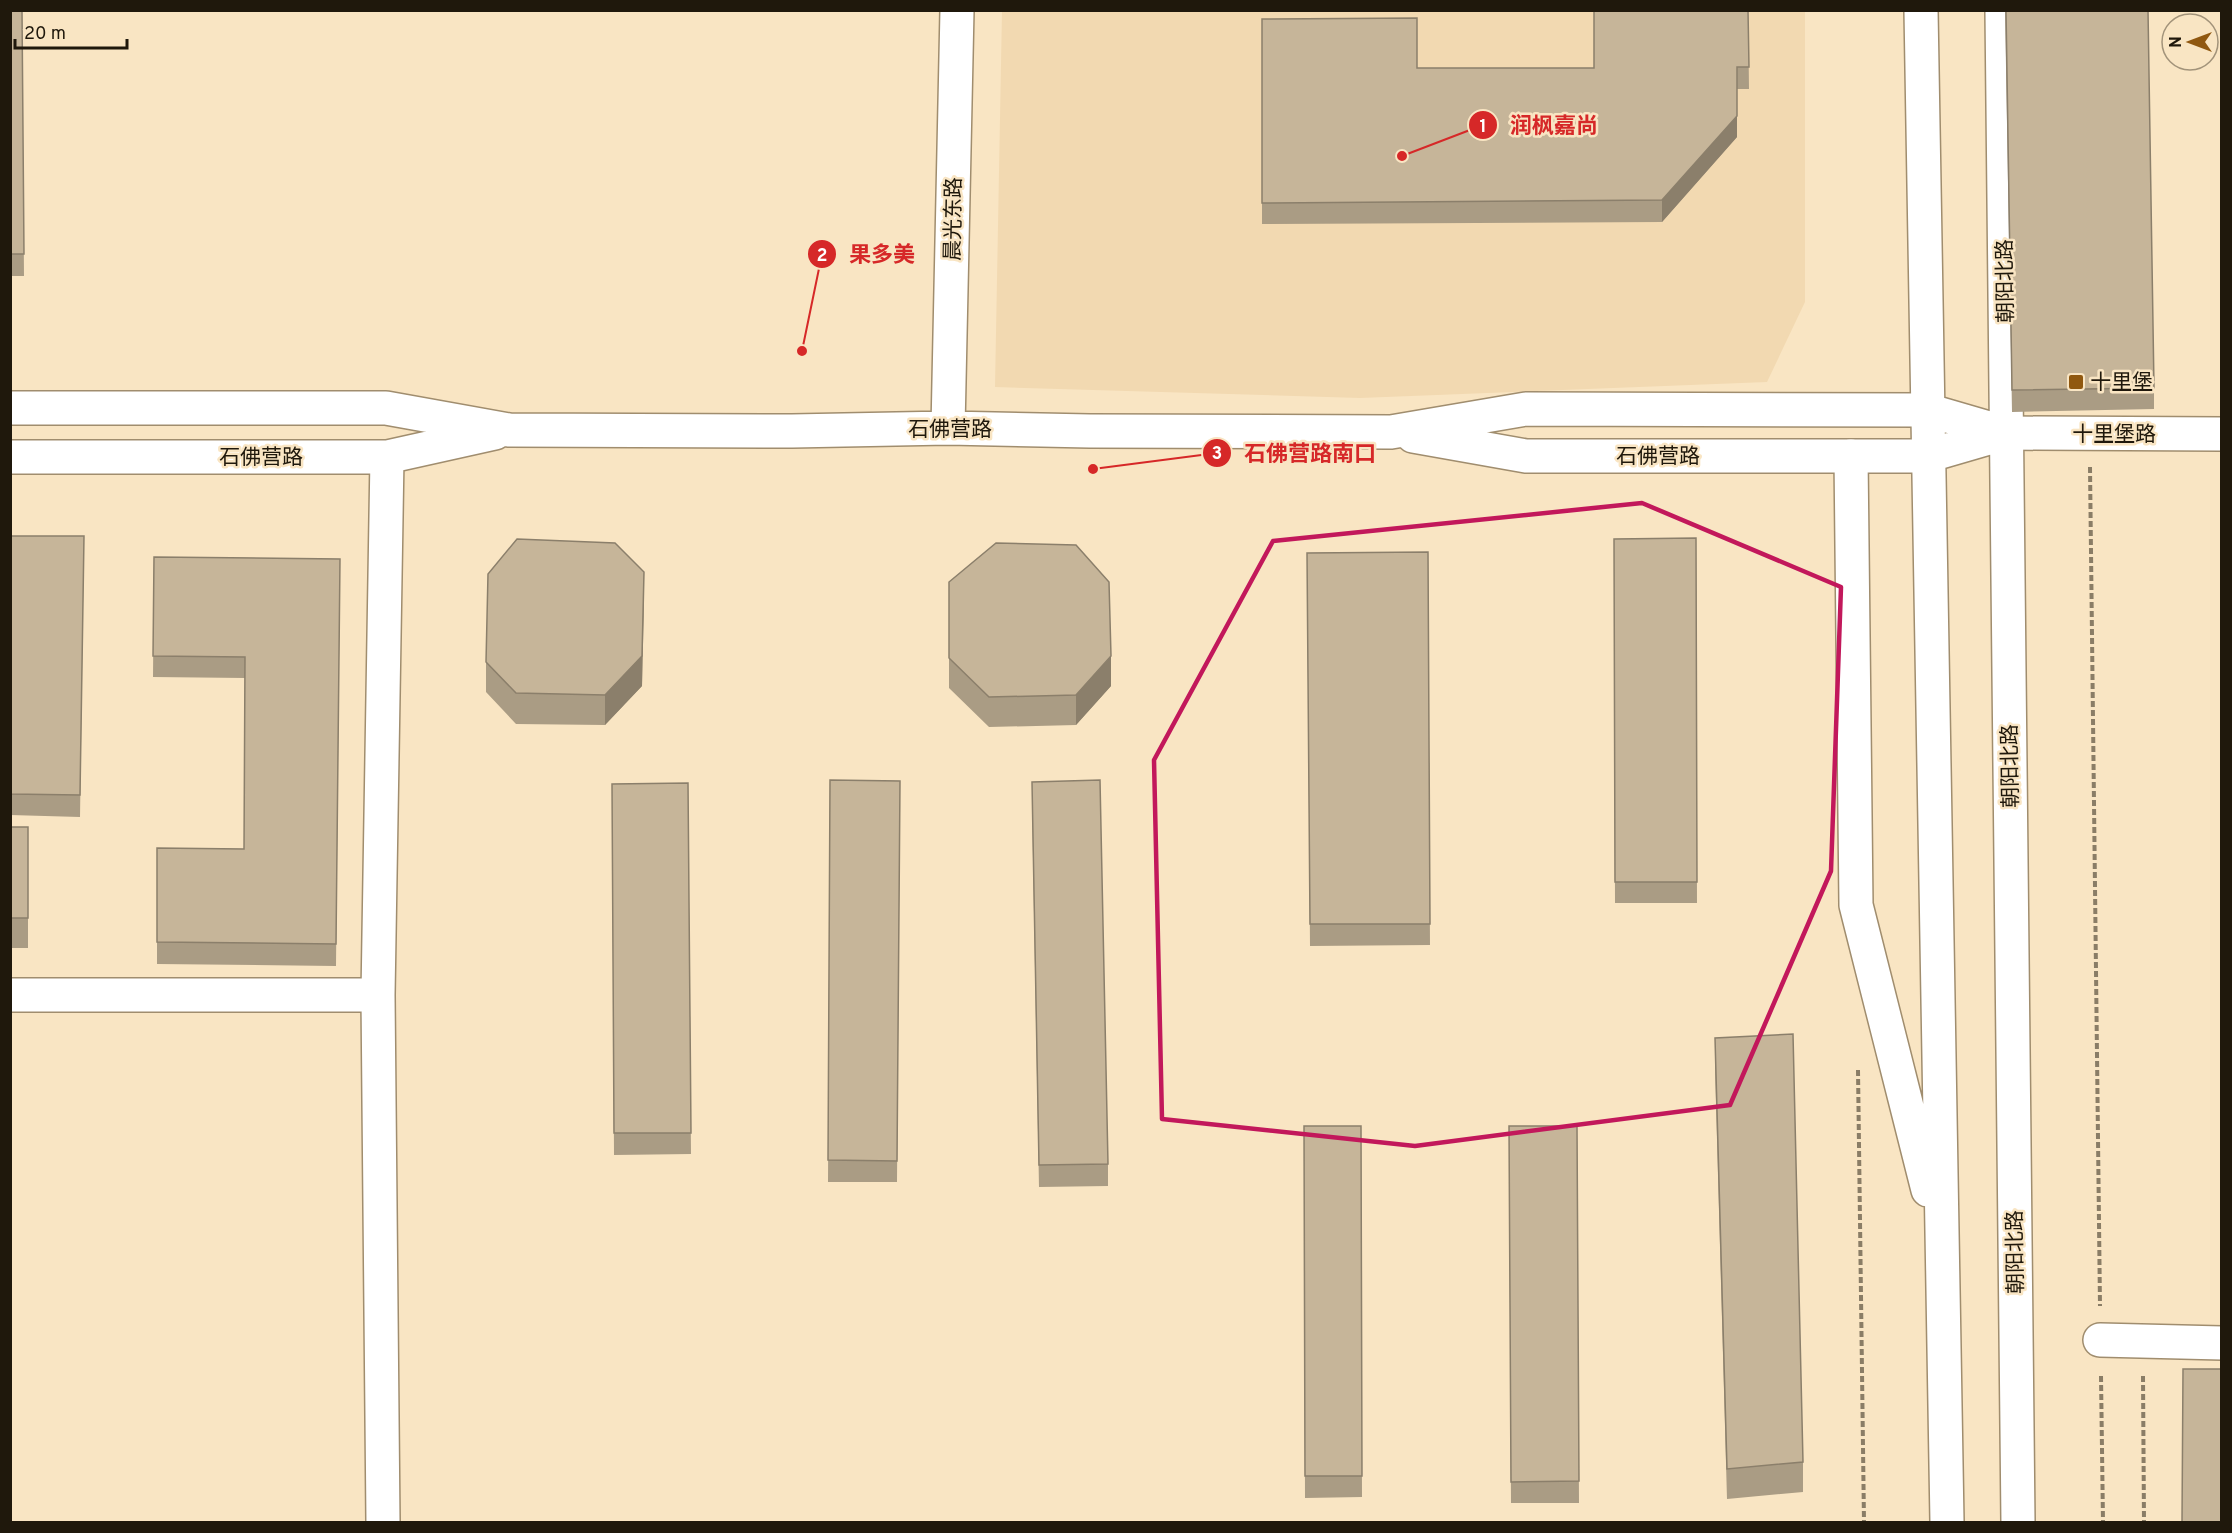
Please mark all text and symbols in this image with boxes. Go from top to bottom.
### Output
scale bar [15,12,128,50]
north arrow [2160,12,2220,72]
text: 20 m [24,23,66,46]
text: N [2167,36,2187,48]
callout: 润枫·嘉尚 [1468,105,1610,145]
text: 润枫·嘉尚 [1510,113,1598,141]
text: 1 [1479,116,1487,139]
street label: 晨光东路 [940,177,969,261]
callout: 果多美 [807,234,927,274]
street label: 朝阳北路 [1992,239,2021,323]
text: 果多美 [849,242,915,270]
text: 2 [816,245,828,268]
place label: 十里堡 [2090,370,2153,397]
marker: 十里堡 [2067,373,2085,391]
street label: 石佛营路 [908,417,992,444]
street label: 十里堡路 [2072,422,2156,449]
callout: 石佛营路南口 [1202,433,1388,473]
text: 石佛营路南口 [1244,442,1376,469]
text: 3 [1212,443,1222,466]
street label: 石佛营路 [1616,444,1700,471]
street label: 石佛营路 [219,445,303,472]
street label: 朝阳北路 [1997,724,2026,808]
street label: 朝阳北路 [2002,1210,2031,1294]

